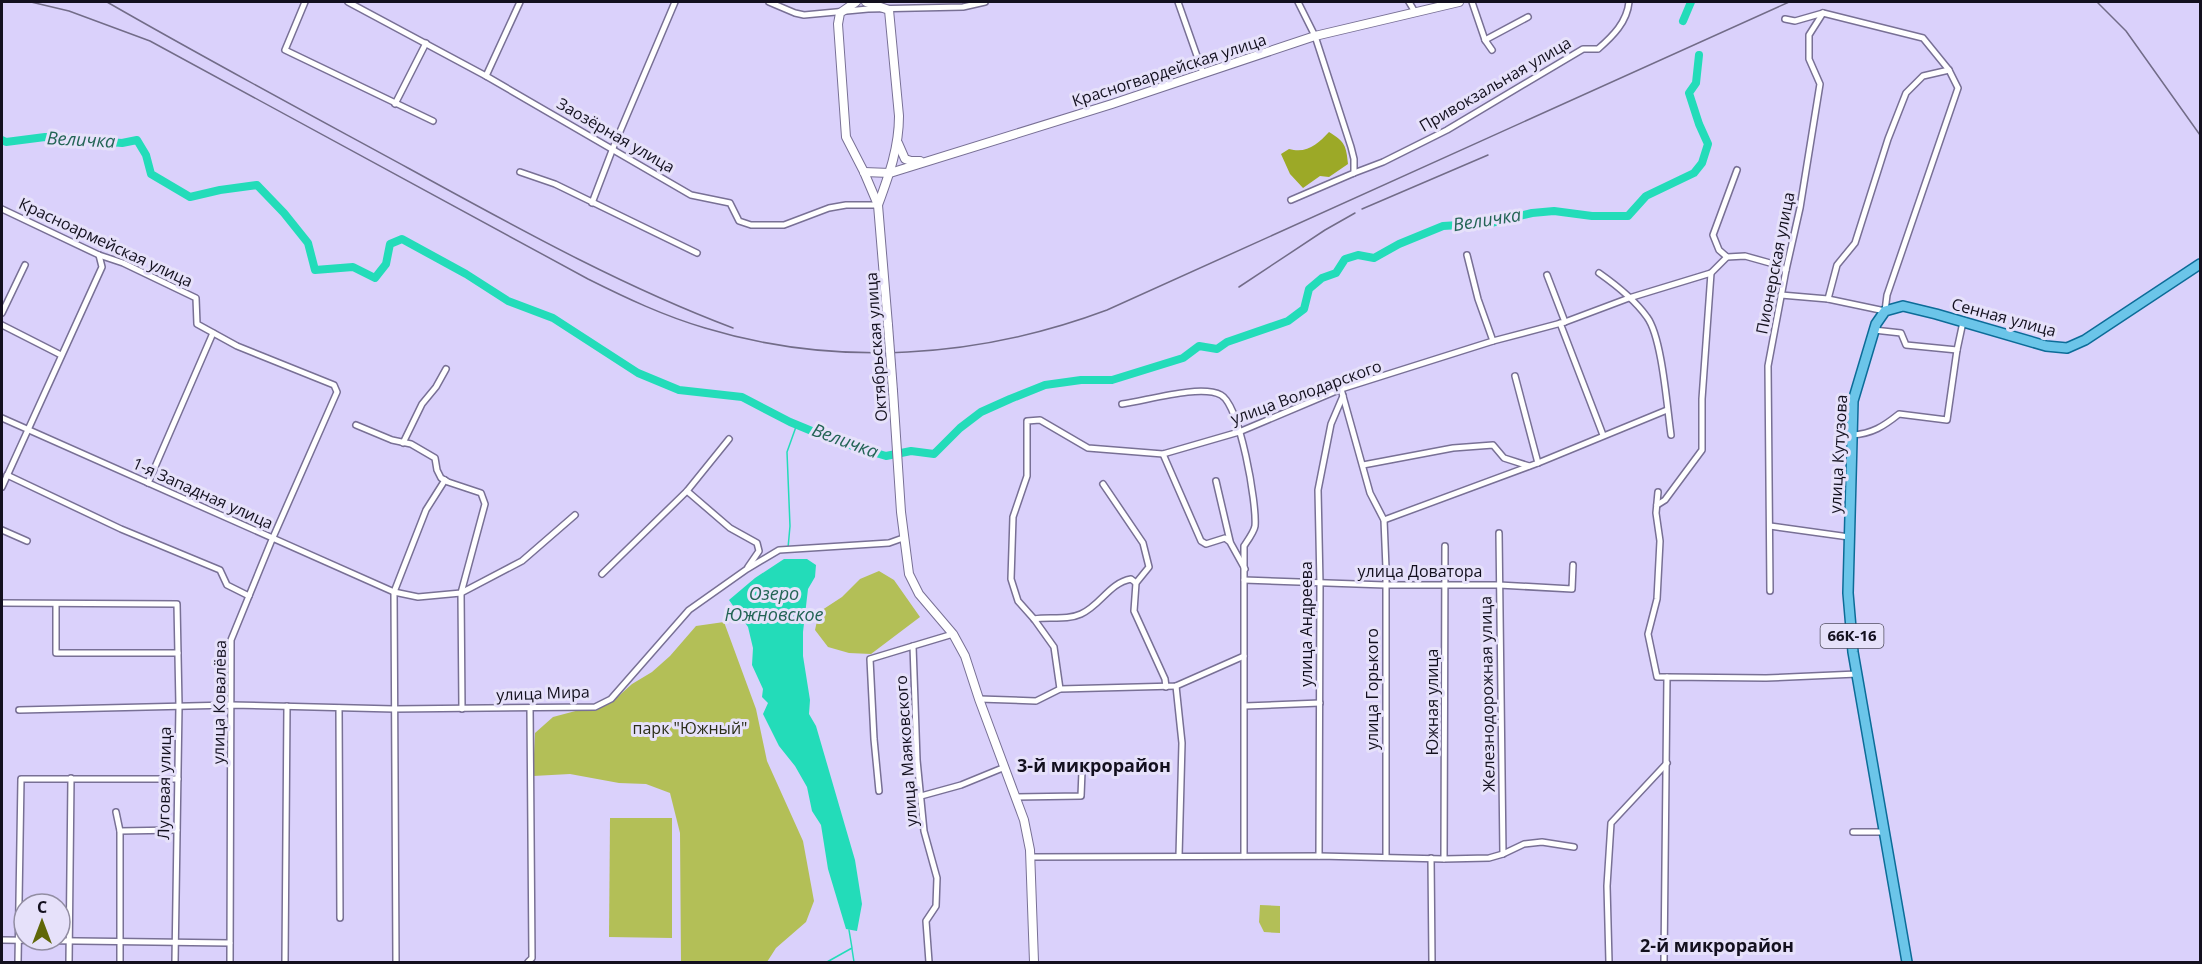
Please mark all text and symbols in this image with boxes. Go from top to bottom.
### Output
street label: Красногвардейская улица [1069,28,1269,112]
street label: Привокзальная улица [1415,31,1575,137]
street label: Заозёрная улица [553,92,679,178]
water label: Величка [46,125,116,153]
street label: Пионерская улица [1750,190,1800,336]
street label: Красноармейская улица [15,192,197,292]
water label: Величка [1451,202,1523,236]
street label: Октябрьская улица [860,271,892,423]
street label: Сенная улица [1949,292,2059,342]
street label: улица Володарского [1227,354,1385,430]
street label: улица Кутузова [1824,394,1852,514]
water label: Величка [809,417,882,463]
street label: 1-я Западная улица [129,452,277,534]
street label: улица Доватора [1358,560,1482,582]
street label: улица Андреева [1295,561,1317,687]
water label: Озеро Южновское [725,581,824,626]
street label: Железнодорожная улица [1474,596,1500,792]
road number: 66К-16 [1820,624,1884,648]
street label: улица Горького [1361,628,1383,750]
street label: улица Ковалёва [207,640,231,764]
street label: Южная улица [1421,649,1443,755]
street label: улица Маяковского [890,675,922,827]
street label: улица Мира [496,680,590,706]
park label: парк "Южный" [633,717,747,739]
street label: Луговая улица [152,726,176,840]
district label: 3-й микрорайон [1017,753,1171,777]
north arrow [12,892,72,952]
text: С [37,896,47,918]
district label: 2-й микрорайон [1640,933,1794,957]

